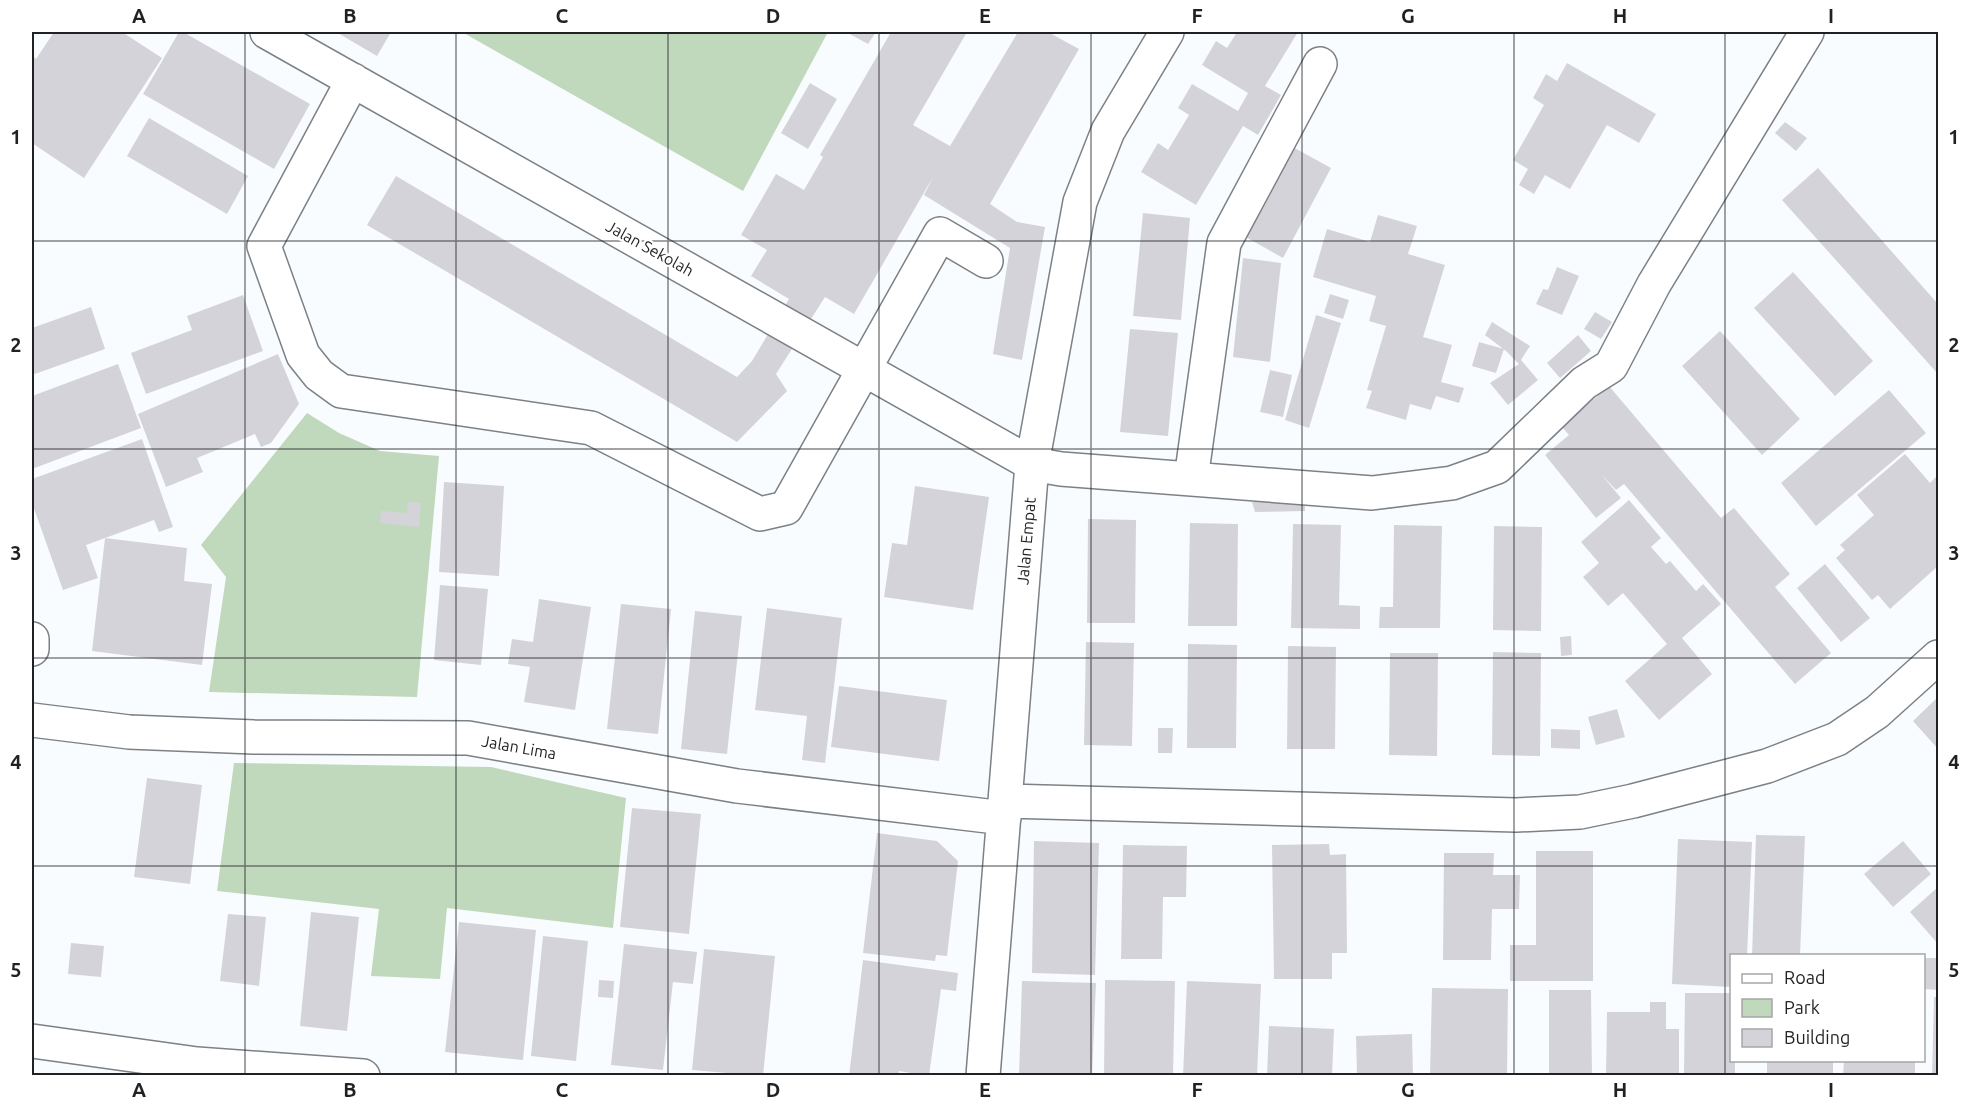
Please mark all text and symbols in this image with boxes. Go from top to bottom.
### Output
text: A [132,4,146,27]
text: B [343,4,357,27]
text: C [556,4,569,27]
text: D [766,4,780,27]
text: E [979,4,991,27]
text: F [1191,4,1203,27]
text: G [1401,4,1415,27]
text: H [1613,4,1627,27]
text: I [1828,4,1834,27]
text: 1 [10,125,22,148]
text: 1 [1948,125,1960,148]
street label: Jalan Sekolah [603,217,697,279]
text: 2 [10,333,22,356]
text: 2 [1948,333,1960,356]
street label: Jalan Empat [1013,496,1039,586]
text: 3 [10,541,22,564]
text: 3 [1948,541,1960,564]
street label: Jalan Lima [480,732,558,762]
text: 4 [10,750,22,773]
text: 4 [1948,750,1960,773]
legend [1730,954,1925,1062]
text: 5 [10,958,22,981]
text: 5 [1948,958,1960,981]
text: Road [1784,967,1826,987]
text: Park [1784,997,1820,1017]
text: Building [1784,1027,1850,1047]
text: A [132,1078,146,1101]
text: B [343,1078,357,1101]
text: C [556,1078,569,1101]
text: D [766,1078,780,1101]
text: E [979,1078,991,1101]
text: F [1191,1078,1203,1101]
text: G [1401,1078,1415,1101]
text: H [1613,1078,1627,1101]
text: I [1828,1078,1834,1101]

